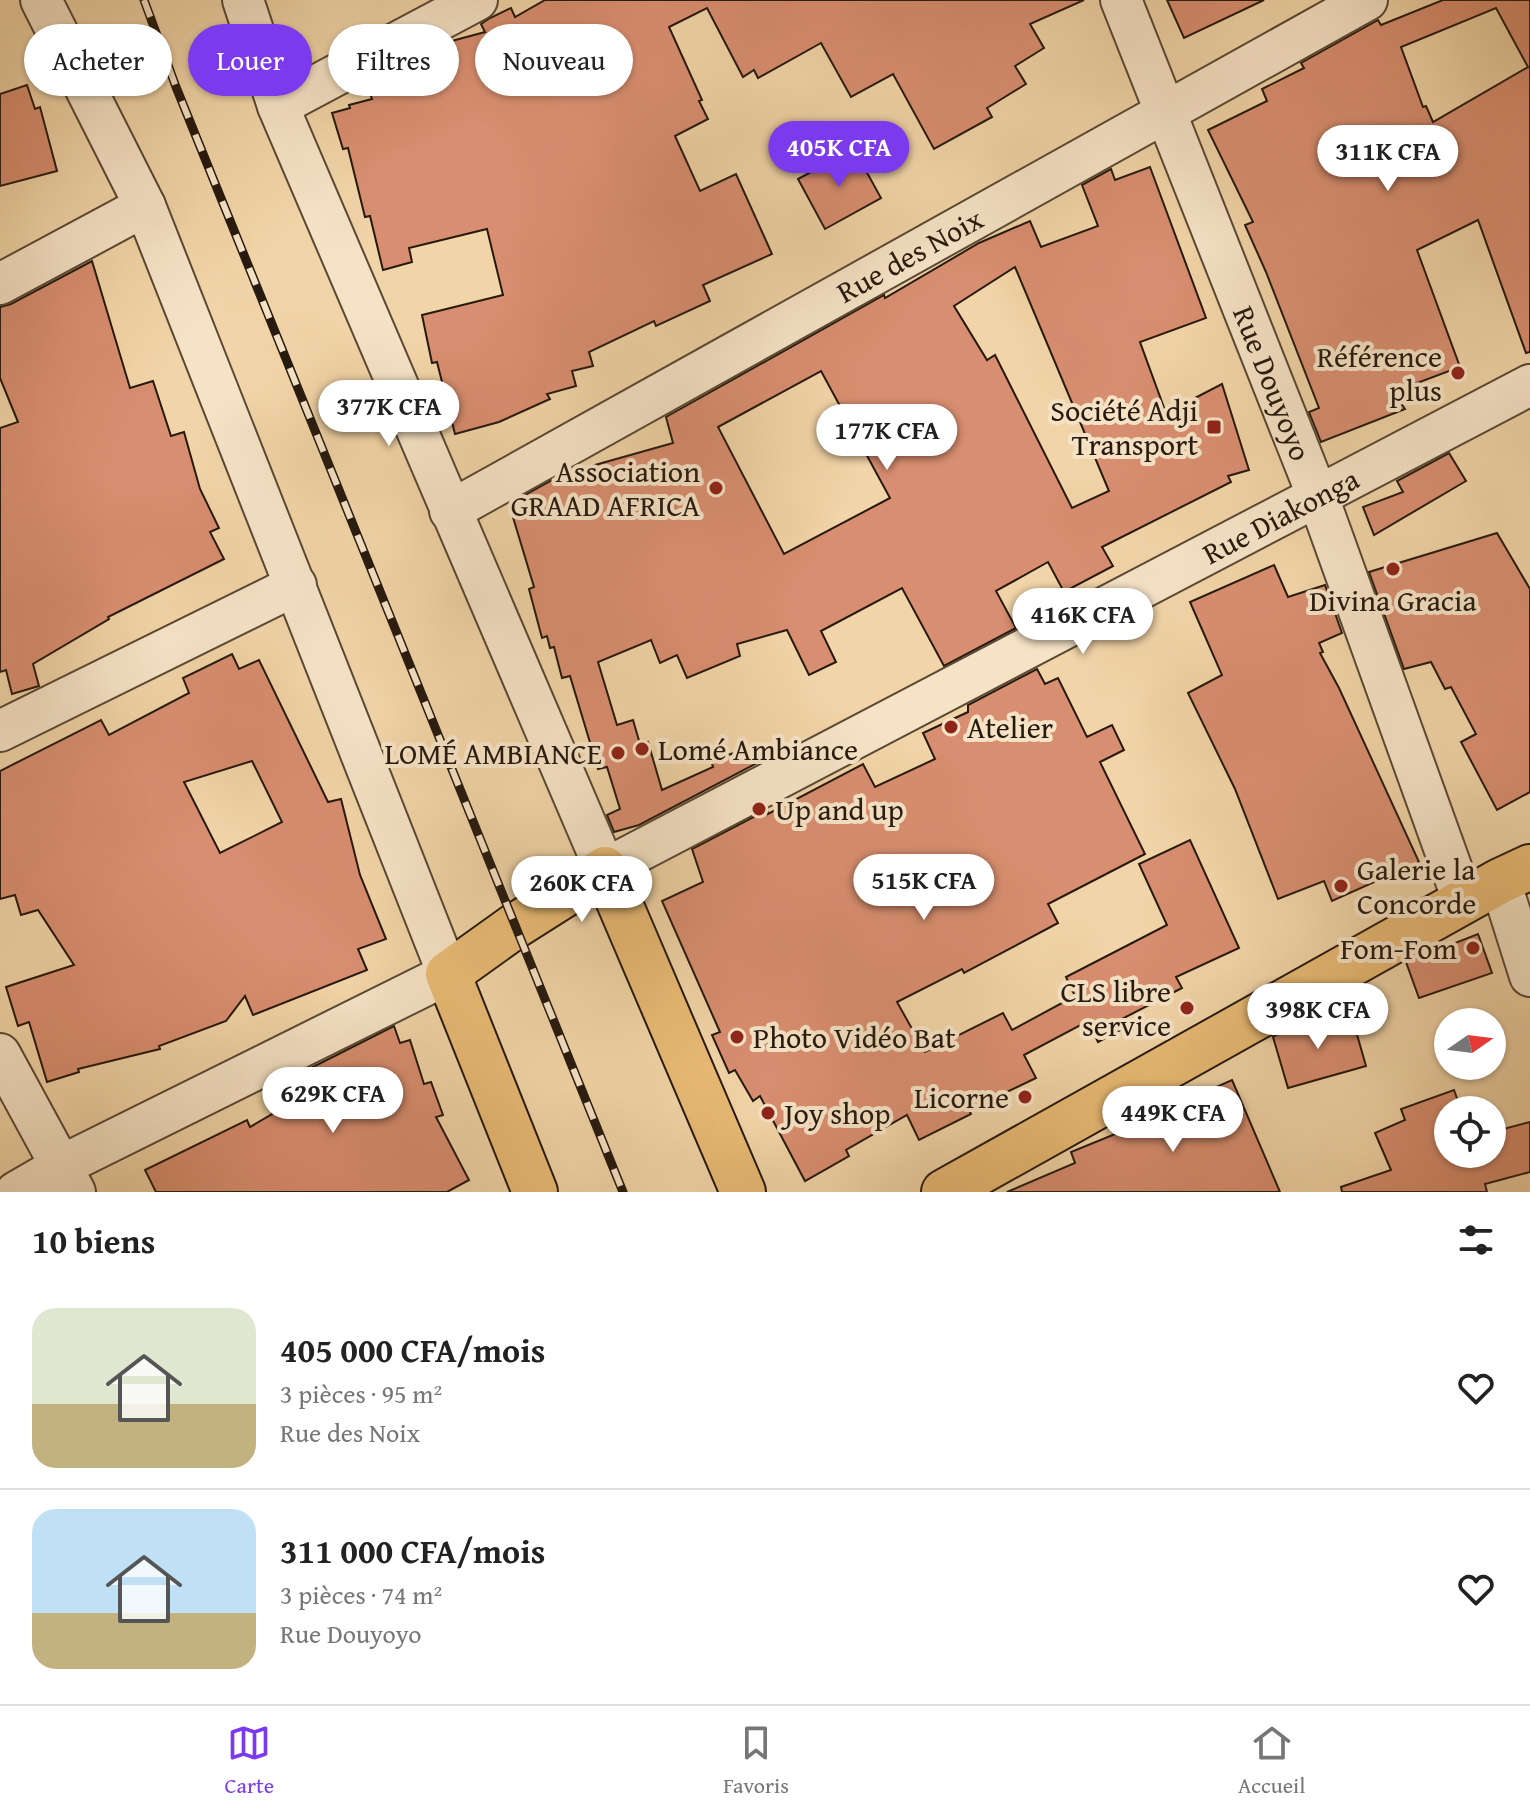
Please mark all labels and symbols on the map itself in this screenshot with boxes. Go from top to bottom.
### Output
pin: 405K CFA [756,121,922,189]
pin: 311K CFA [1305,125,1471,193]
street label: Rue des Noix [828,196,991,313]
street label: Rue Douyoyo [1222,299,1323,467]
place label: Référence plus [1317,334,1442,412]
marker: Référence plus [1449,364,1467,382]
pin: 377K CFA [306,380,472,448]
place label: Société Adji Transport [1050,388,1198,466]
pin: 177K CFA [804,404,970,472]
marker: Société Adji Transport [1205,418,1223,436]
place label: Association GRAAD AFRICA [511,449,700,527]
street label: Rue Diakonga [1194,456,1366,575]
marker: Association GRAAD AFRICA [707,479,725,497]
marker: Divina Gracia [1384,560,1402,578]
place label: Divina Gracia [1309,578,1477,622]
pin: 416K CFA [1000,588,1166,656]
place label: Atelier [967,705,1053,749]
marker: Atelier [942,718,960,736]
place label: Lomé Ambiance [658,727,858,771]
place label: LOMÉ AMBIANCE [384,731,602,775]
marker: Lomé Ambiance [633,740,651,758]
marker: LOMÉ AMBIANCE [609,744,627,762]
place label: Up and up [775,787,904,831]
marker: Up and up [750,800,768,818]
place label: Galerie la Concorde [1357,847,1476,925]
pin: 515K CFA [841,854,1007,922]
pin: 260K CFA [499,856,665,924]
marker: Galerie la Concorde [1332,877,1350,895]
place label: Fom-Fom [1340,926,1457,970]
marker: Fom-Fom [1464,939,1482,957]
place label: CLS libre service [1060,969,1171,1047]
pin: 398K CFA [1235,983,1401,1051]
marker: CLS libre service [1178,999,1196,1017]
north arrow [1434,1008,1506,1080]
place label: Photo Vidéo Bat [753,1015,956,1059]
marker: Photo Vidéo Bat [728,1028,746,1046]
pin: 629K CFA [250,1067,416,1135]
place label: Licorne [914,1075,1009,1119]
pin: 449K CFA [1090,1086,1256,1154]
marker: Licorne [1016,1088,1034,1106]
place label: Joy shop [780,1091,891,1135]
marker: Joy shop [759,1104,777,1122]

